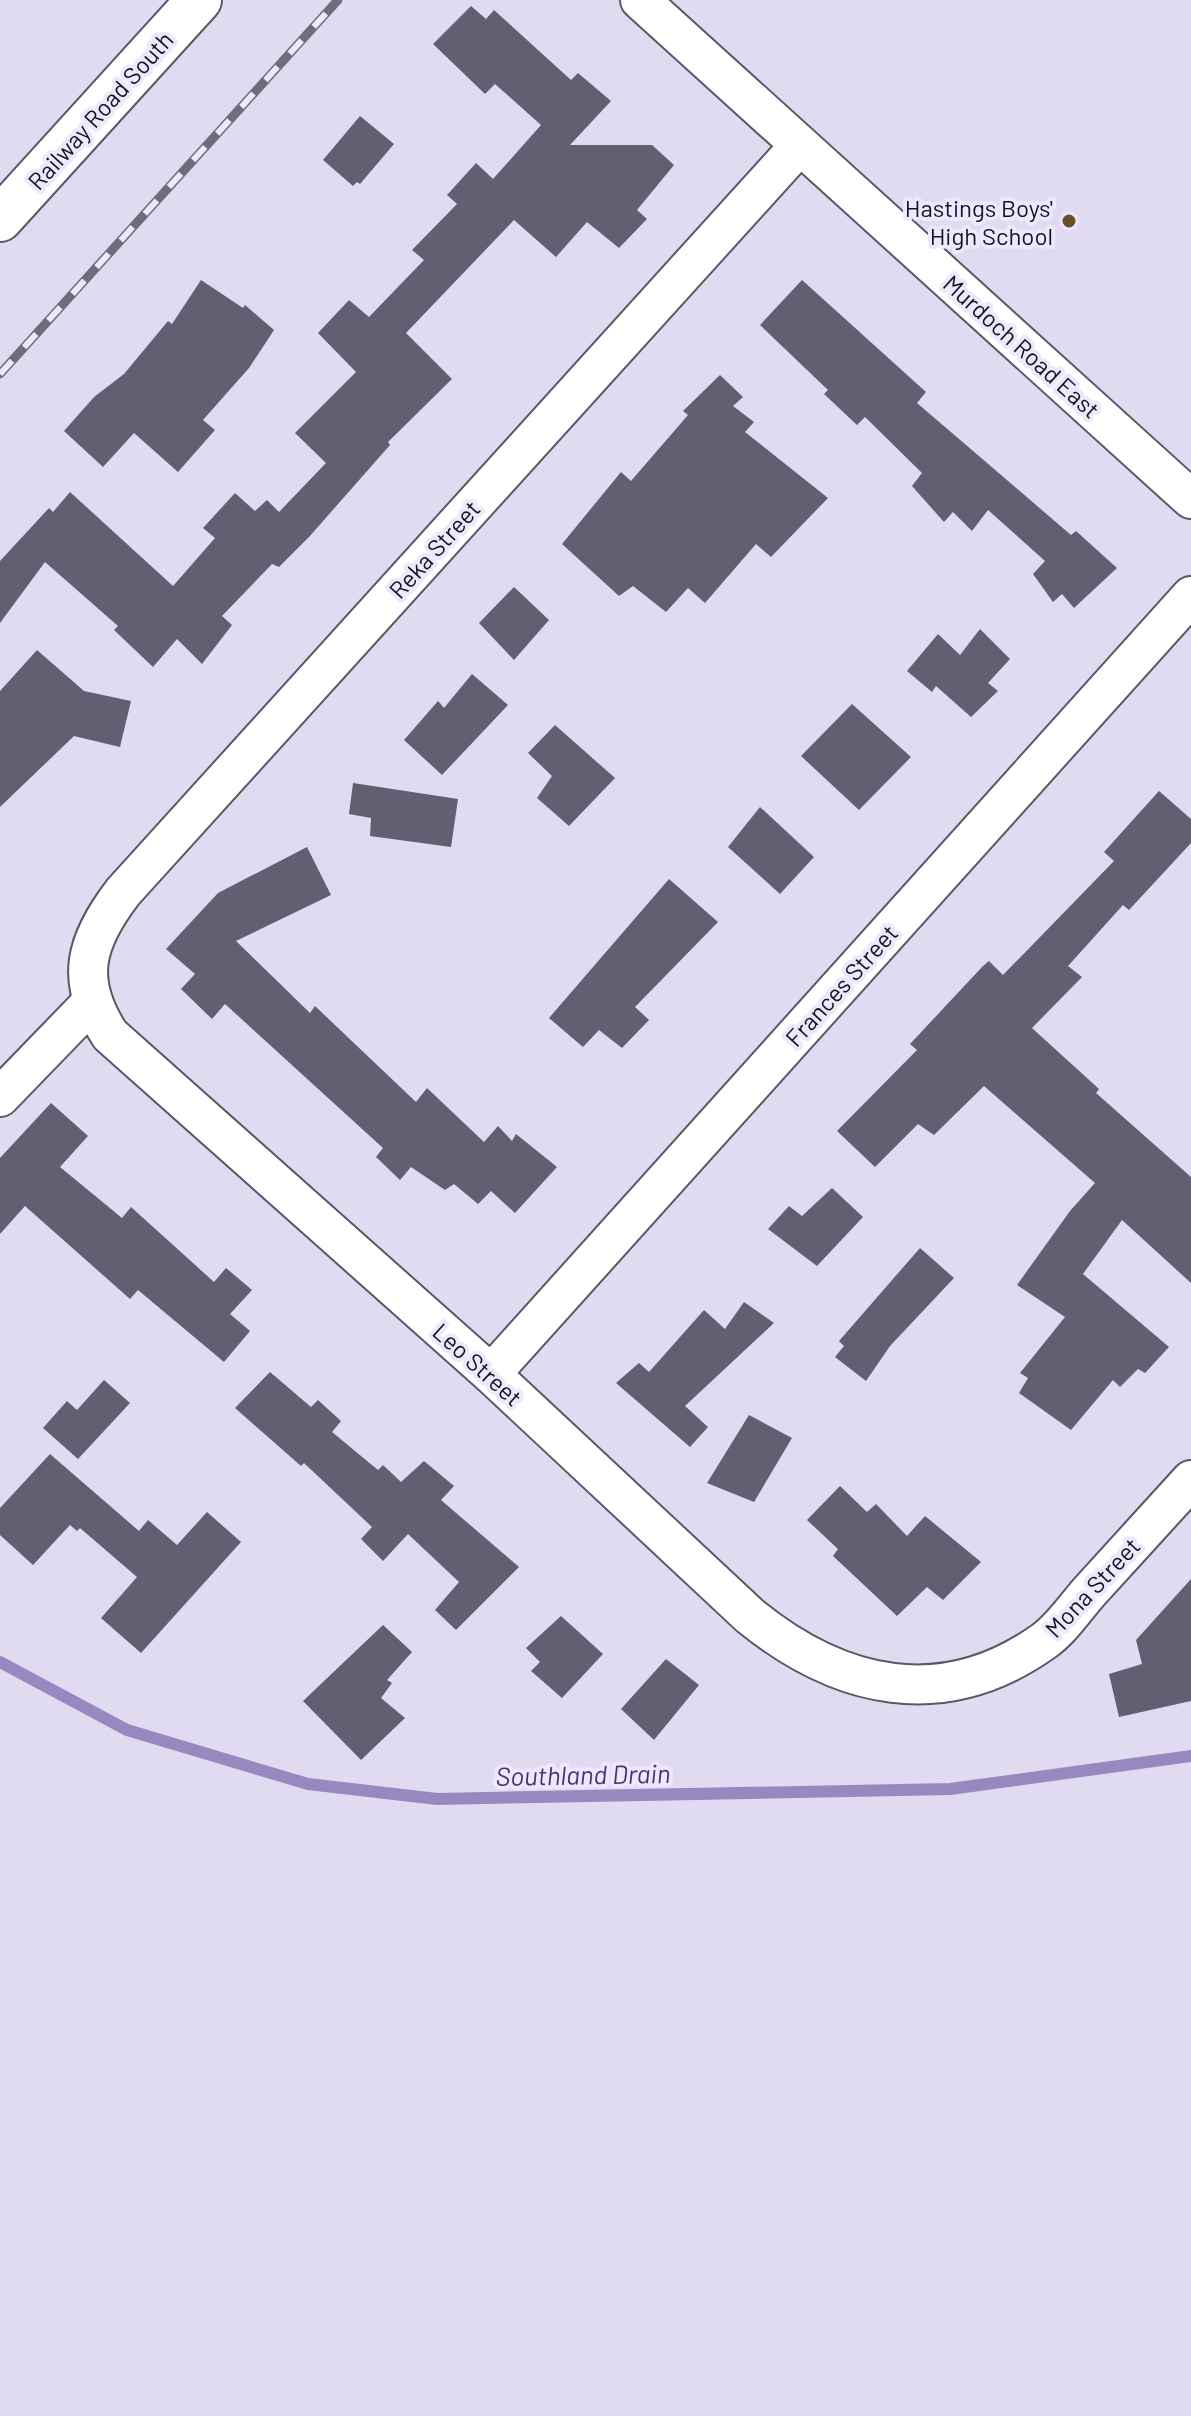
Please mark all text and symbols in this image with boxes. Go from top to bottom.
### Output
street label: Railway Road South [21,25,179,195]
place label: Hastings Boys' High School [905,193,1053,250]
marker: Hastings Boys' High School [1060,212,1078,230]
street label: Murdoch Road East [938,268,1106,424]
street label: Reka Street [382,494,486,604]
street label: Frances Street [779,918,903,1052]
street label: Leo Street [427,1316,529,1412]
street label: Mona Street [1039,1531,1145,1643]
water label: Southland Drain [495,1757,671,1791]

